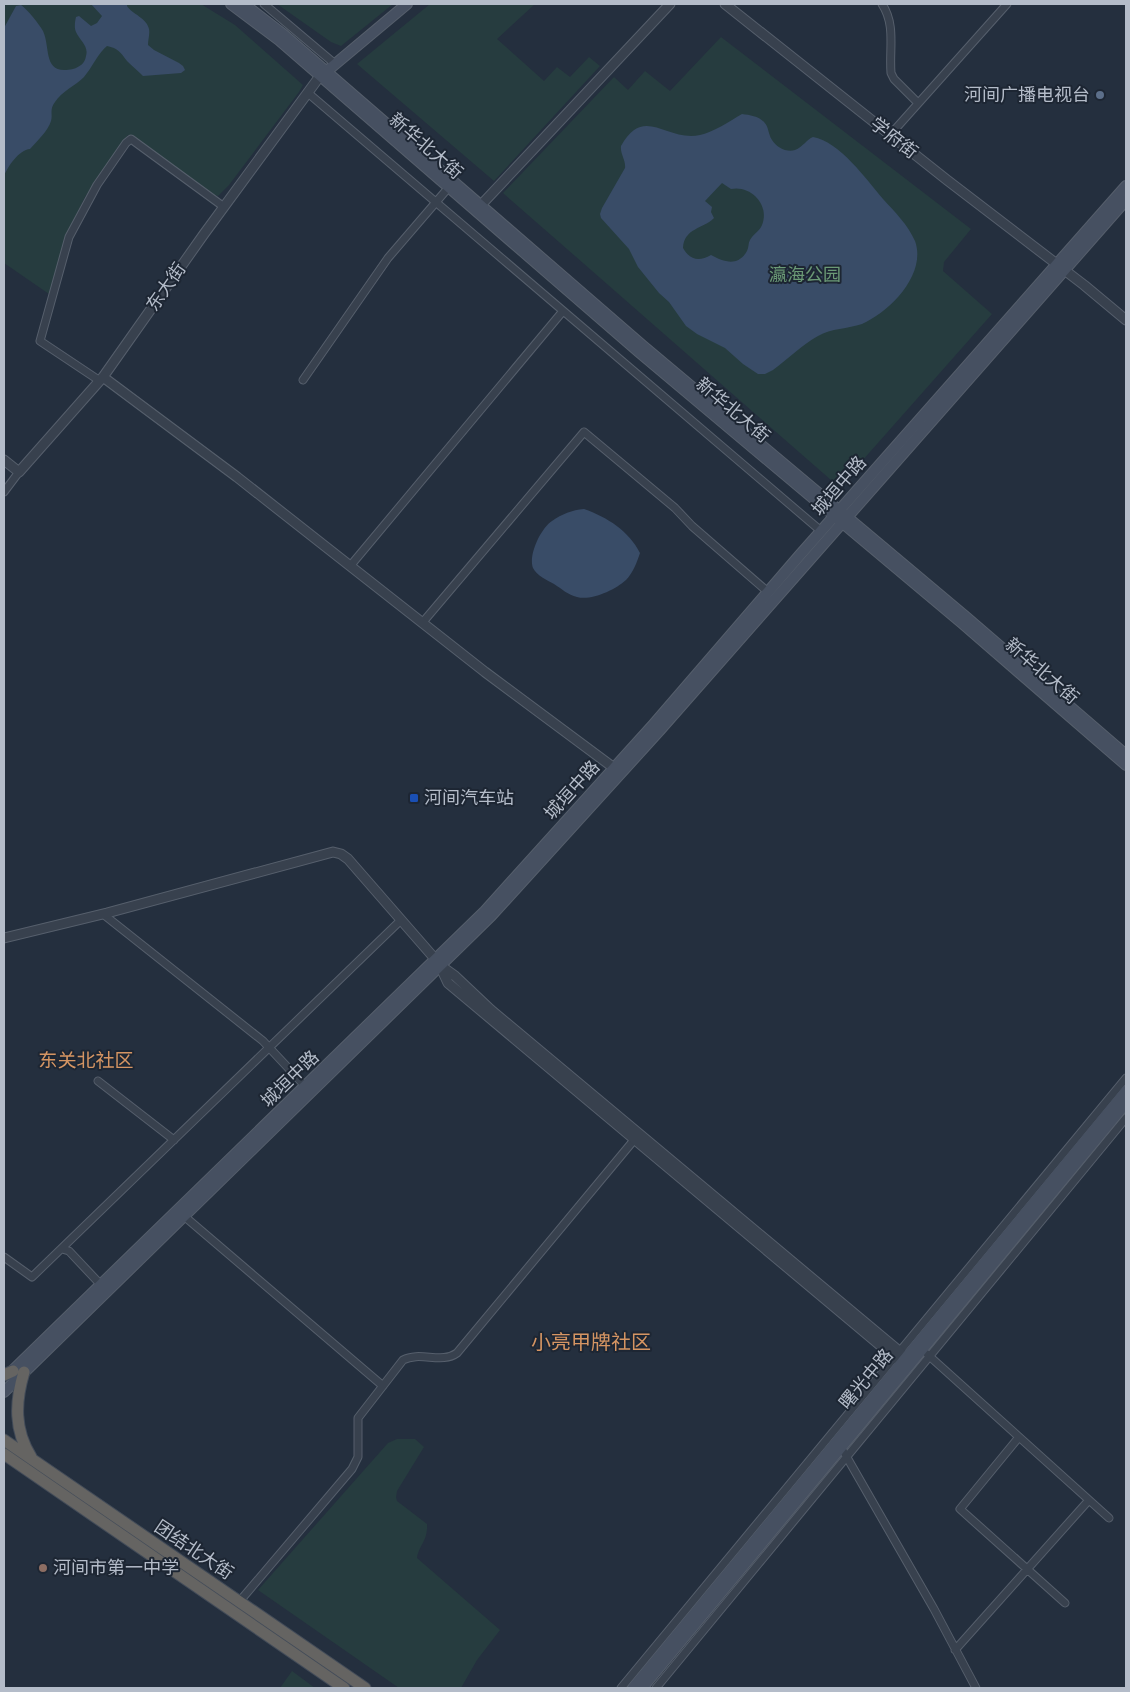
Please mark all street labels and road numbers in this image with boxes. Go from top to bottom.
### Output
street label: 新华北大街 [384,107,468,185]
street label: 学府街 [865,112,923,164]
street label: 东大街 [141,258,191,316]
street label: 新华北大街 [691,372,775,448]
street label: 城垣中路 [806,451,872,521]
street label: 新华北大街 [1000,632,1084,710]
street label: 城垣中路 [539,755,605,825]
street label: 城垣中路 [256,1045,324,1113]
street label: 曙光中路 [834,1344,898,1414]
street label: 团结北大街 [150,1515,238,1585]

